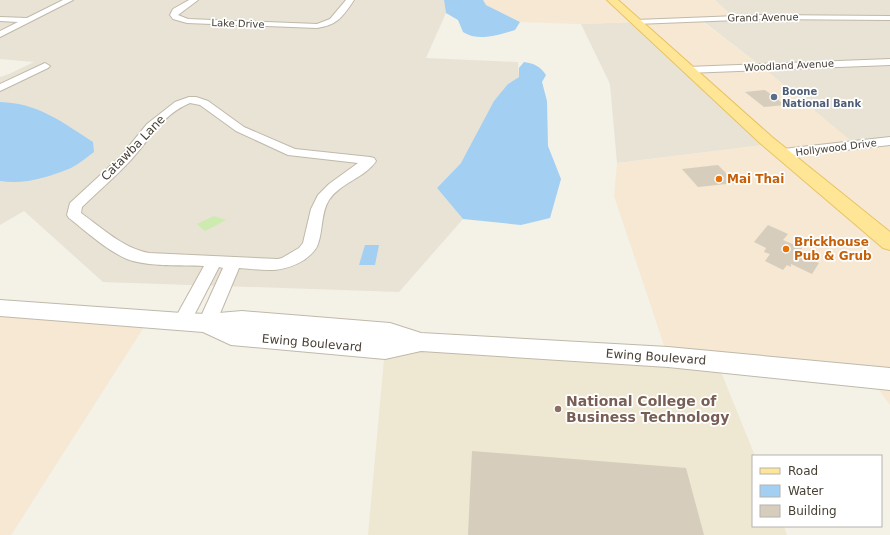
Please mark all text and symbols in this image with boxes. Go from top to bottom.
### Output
street label: Grand Avenue [727,11,799,24]
street label: Lake Drive [211,17,265,30]
street label: Woodland Avenue [744,58,834,73]
place label: Boone National Bank [782,86,861,109]
marker: Boone National Bank [769,92,779,102]
street label: Catawba Lane [98,112,168,184]
street label: Hollywood Drive [795,137,877,158]
place label: Mai Thai [727,172,784,186]
marker: Mai Thai [714,174,724,184]
place label: Brickhouse Pub & Grub [794,235,872,263]
marker: Brickhouse Pub & Grub [781,244,791,254]
street label: Ewing Boulevard [261,332,363,354]
street label: Ewing Boulevard [605,347,707,367]
place label: National College of Business Technology [566,393,729,425]
marker: National College of Business Technology [553,404,563,414]
legend [752,455,882,527]
text: Road [788,464,818,478]
text: Water [788,484,824,498]
text: Building [788,504,837,518]

